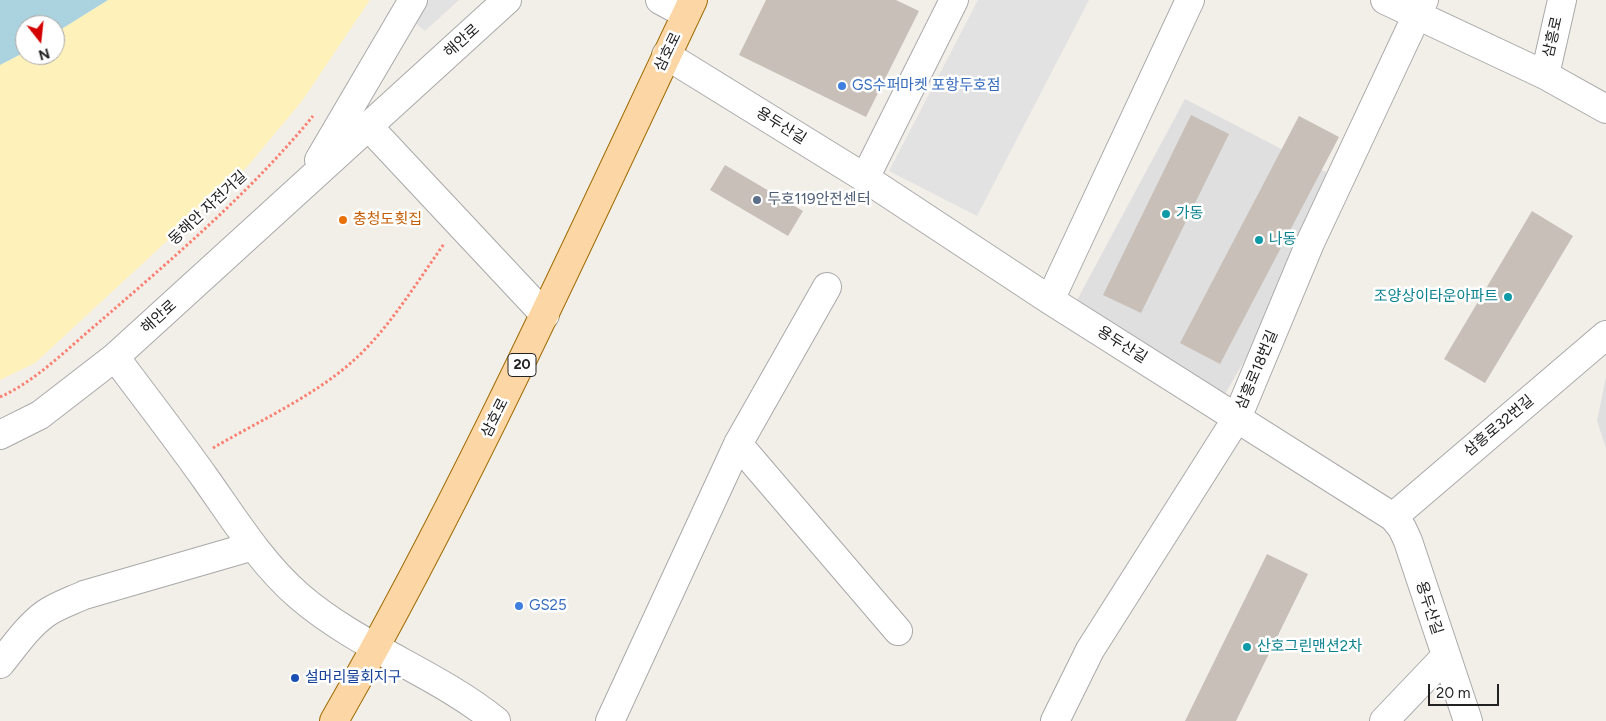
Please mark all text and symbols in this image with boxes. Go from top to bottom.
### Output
north arrow [15,15,65,65]
street label: 삼흥로 [1540,15,1566,59]
street label: 해안로 [441,20,483,62]
street label: 삼호로 [651,29,685,75]
text: N [36,44,52,64]
place label: GS수퍼마켓 포항두호점 [852,77,1001,95]
marker: GS수퍼마켓 포항두호점 [836,80,848,92]
street label: 용두산길 [753,104,809,148]
street label: 동해안 자전거길 [165,167,251,249]
place label: 두호119안전센터 [767,191,871,209]
marker: 두호119안전센터 [751,194,763,206]
place label: 가동 [1176,205,1204,223]
marker: 가동 [1160,208,1172,220]
place label: 충청도횟집 [353,211,422,229]
marker: 충청도횟집 [337,214,349,226]
place label: 나동 [1269,231,1297,249]
marker: 나동 [1253,234,1265,246]
place label: 조양상이타운아파트 [1374,288,1498,306]
marker: 조양상이타운아파트 [1502,291,1514,303]
street label: 해안로 [138,296,180,338]
street label: 용두산길 [1094,323,1150,367]
street label: 삼흥로18번길 [1232,328,1282,412]
road number: 20 [508,354,536,376]
street label: 삼흥로32번길 [1460,392,1538,460]
street label: 삼호로 [478,395,512,441]
street label: 용두산길 [1412,579,1446,637]
place label: GS25 [529,597,567,615]
marker: GS25 [513,600,525,612]
place label: 산호그린맨션2차 [1257,638,1362,656]
marker: 산호그린맨션2차 [1241,641,1253,653]
place label: 설머리물회지구 [305,669,402,687]
marker: 설머리물회지구 [289,672,301,684]
scale bar [1431,674,1502,706]
text: 20 m [1436,684,1470,702]

